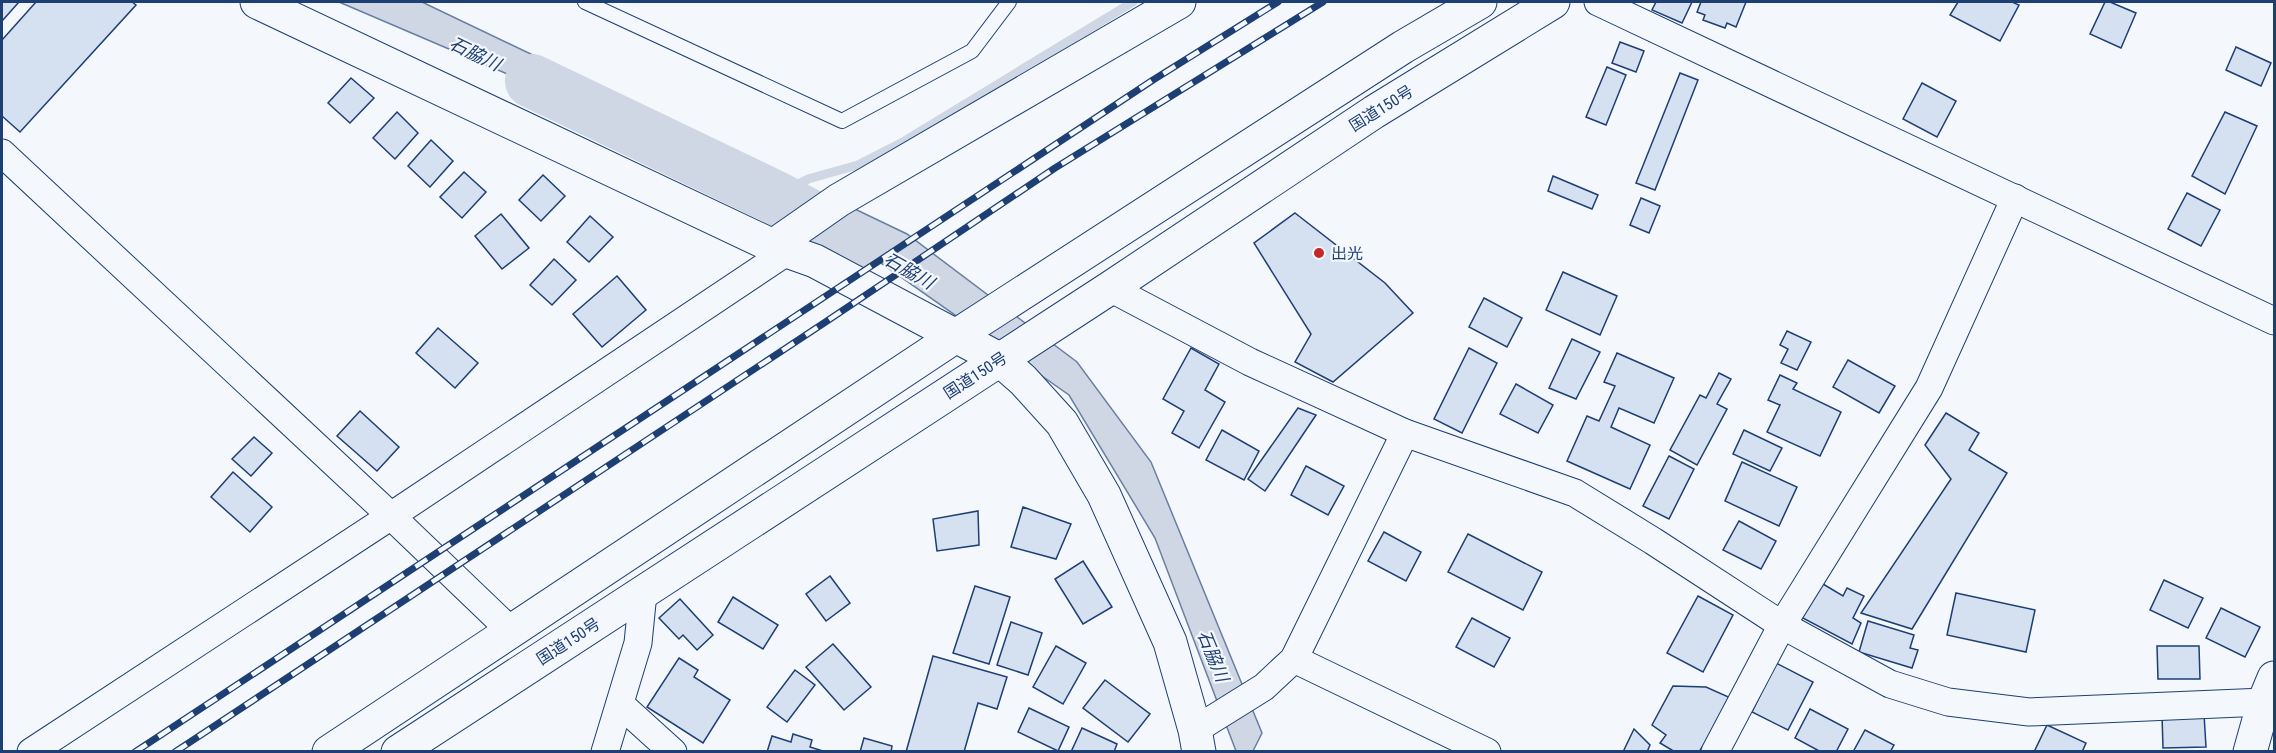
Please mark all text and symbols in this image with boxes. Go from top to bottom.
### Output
water label: 石脇川 [446,32,506,76]
street label: 国道150号 [1346,81,1417,135]
place label: 出光 [1331,244,1363,263]
marker: 出光 [1312,246,1326,260]
water label: 石脇川 [881,248,940,294]
street label: 国道150号 [940,348,1011,403]
street label: 国道150号 [533,614,604,669]
water label: 石脇川 [1194,627,1234,687]

